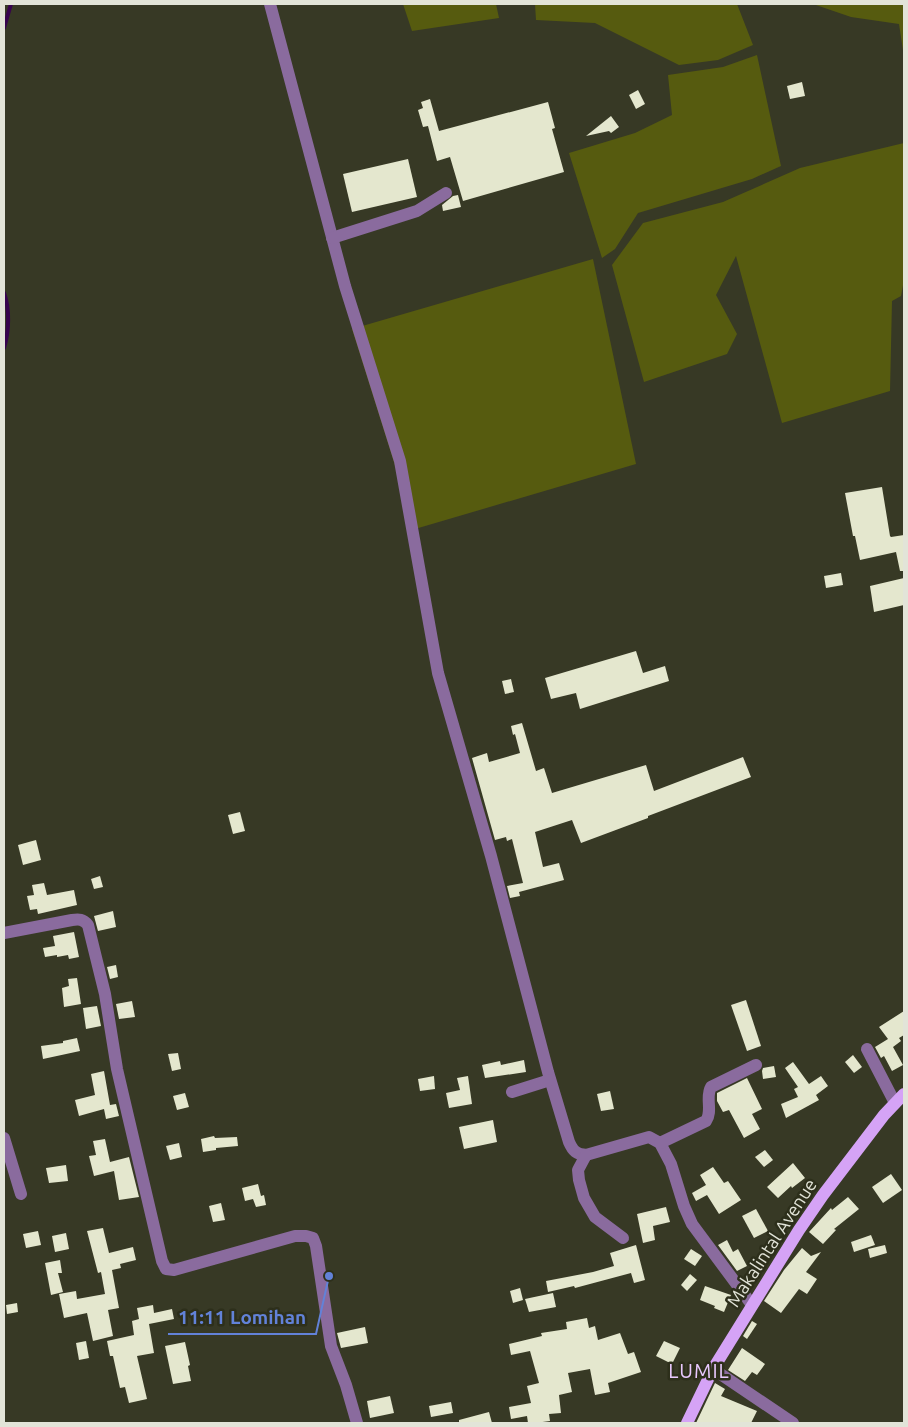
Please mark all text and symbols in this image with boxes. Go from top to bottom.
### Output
street label: Makalintal Avenue [722,1175,820,1310]
callout: 11:11 Lomihan [168,1300,316,1334]
text: 11:11 Lomihan [178,1306,306,1328]
district label: LUMIL [668,1359,730,1382]

